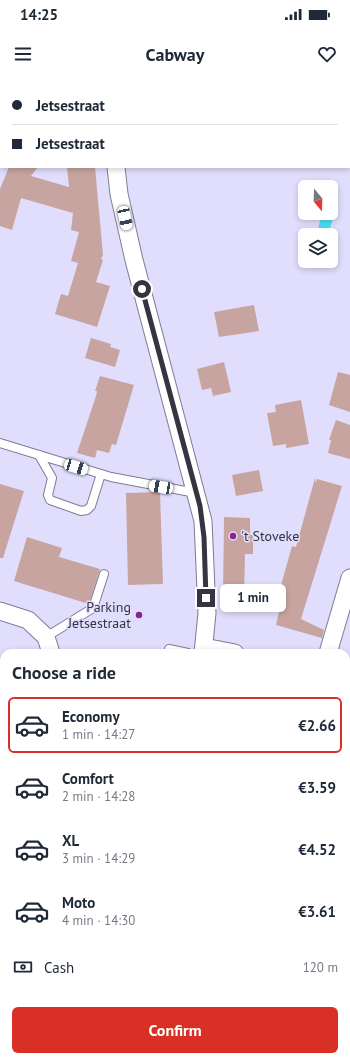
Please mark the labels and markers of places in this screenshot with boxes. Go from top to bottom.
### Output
place label: 't Stoveke [241,527,299,545]
marker: 't Stoveke [228,531,238,541]
place label: Parking Jetsestraat [67,598,131,632]
marker: Parking Jetsestraat [134,610,144,620]

